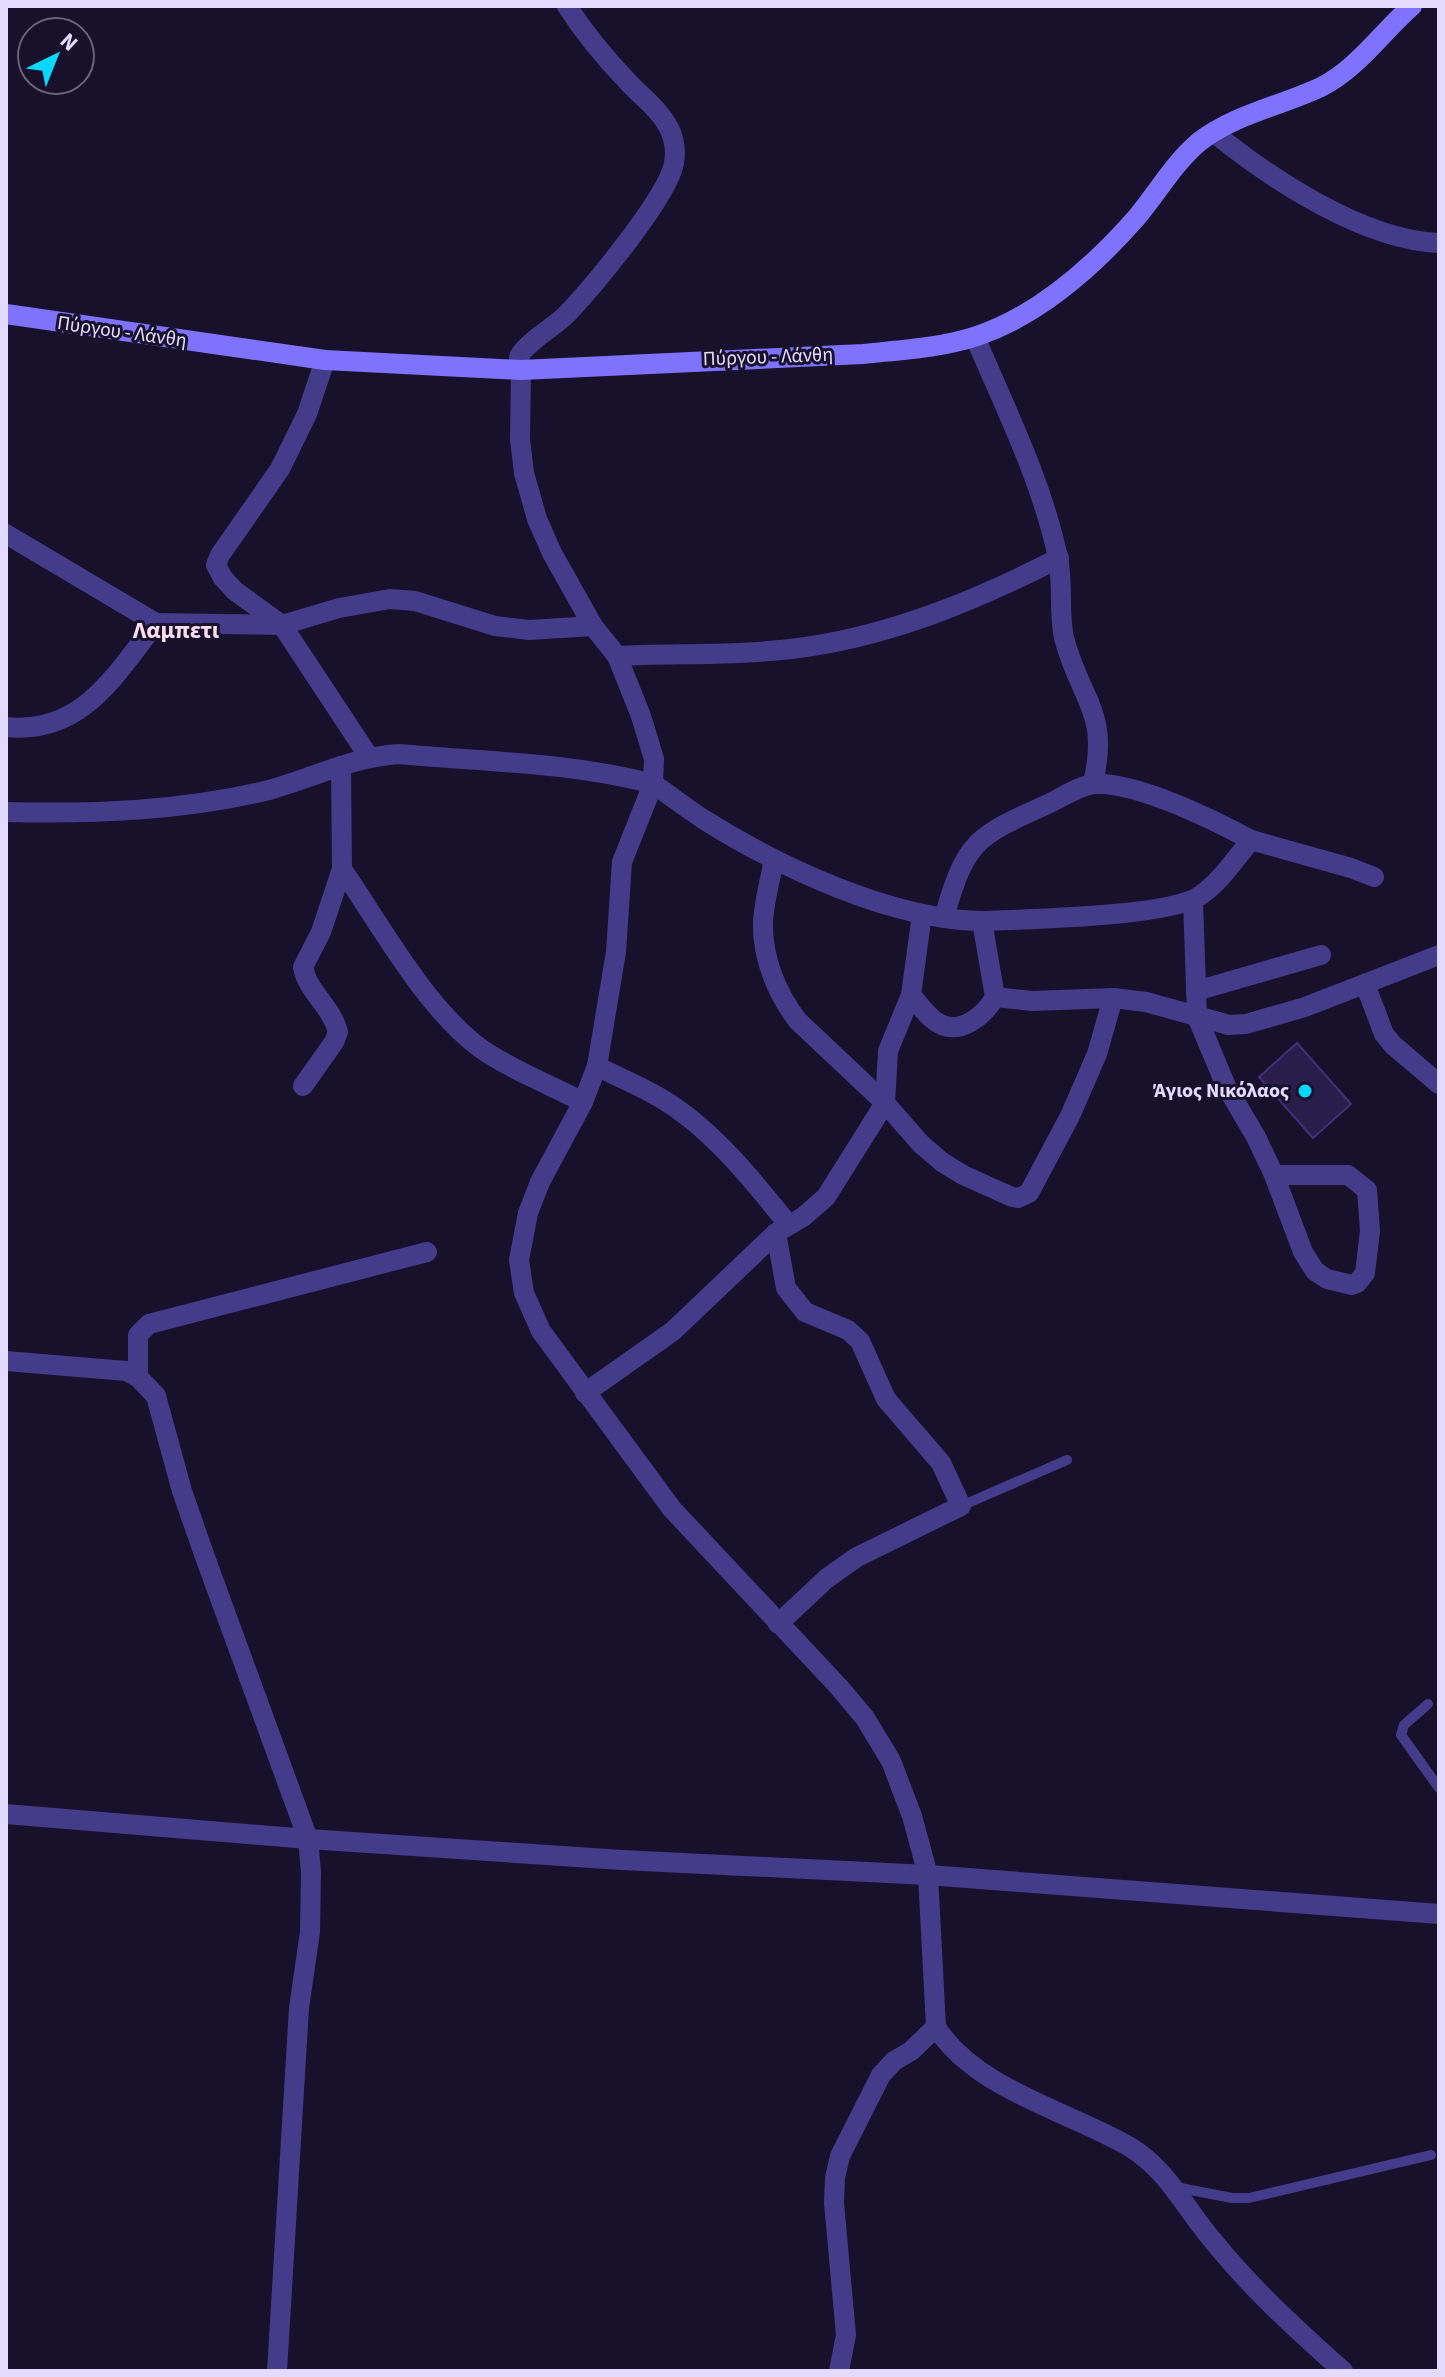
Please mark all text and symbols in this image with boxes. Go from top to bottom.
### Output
north arrow [16,16,96,96]
text: N [53,25,85,59]
street label: Πύργου - Λάνθη [55,309,189,355]
street label: Πύργου - Λάνθη [702,341,834,373]
district label: Λαμπετι [132,613,220,648]
place label: Άγιος Νικόλαος [1153,1077,1289,1105]
marker: Άγιος Νικόλαος [1296,1082,1314,1100]

